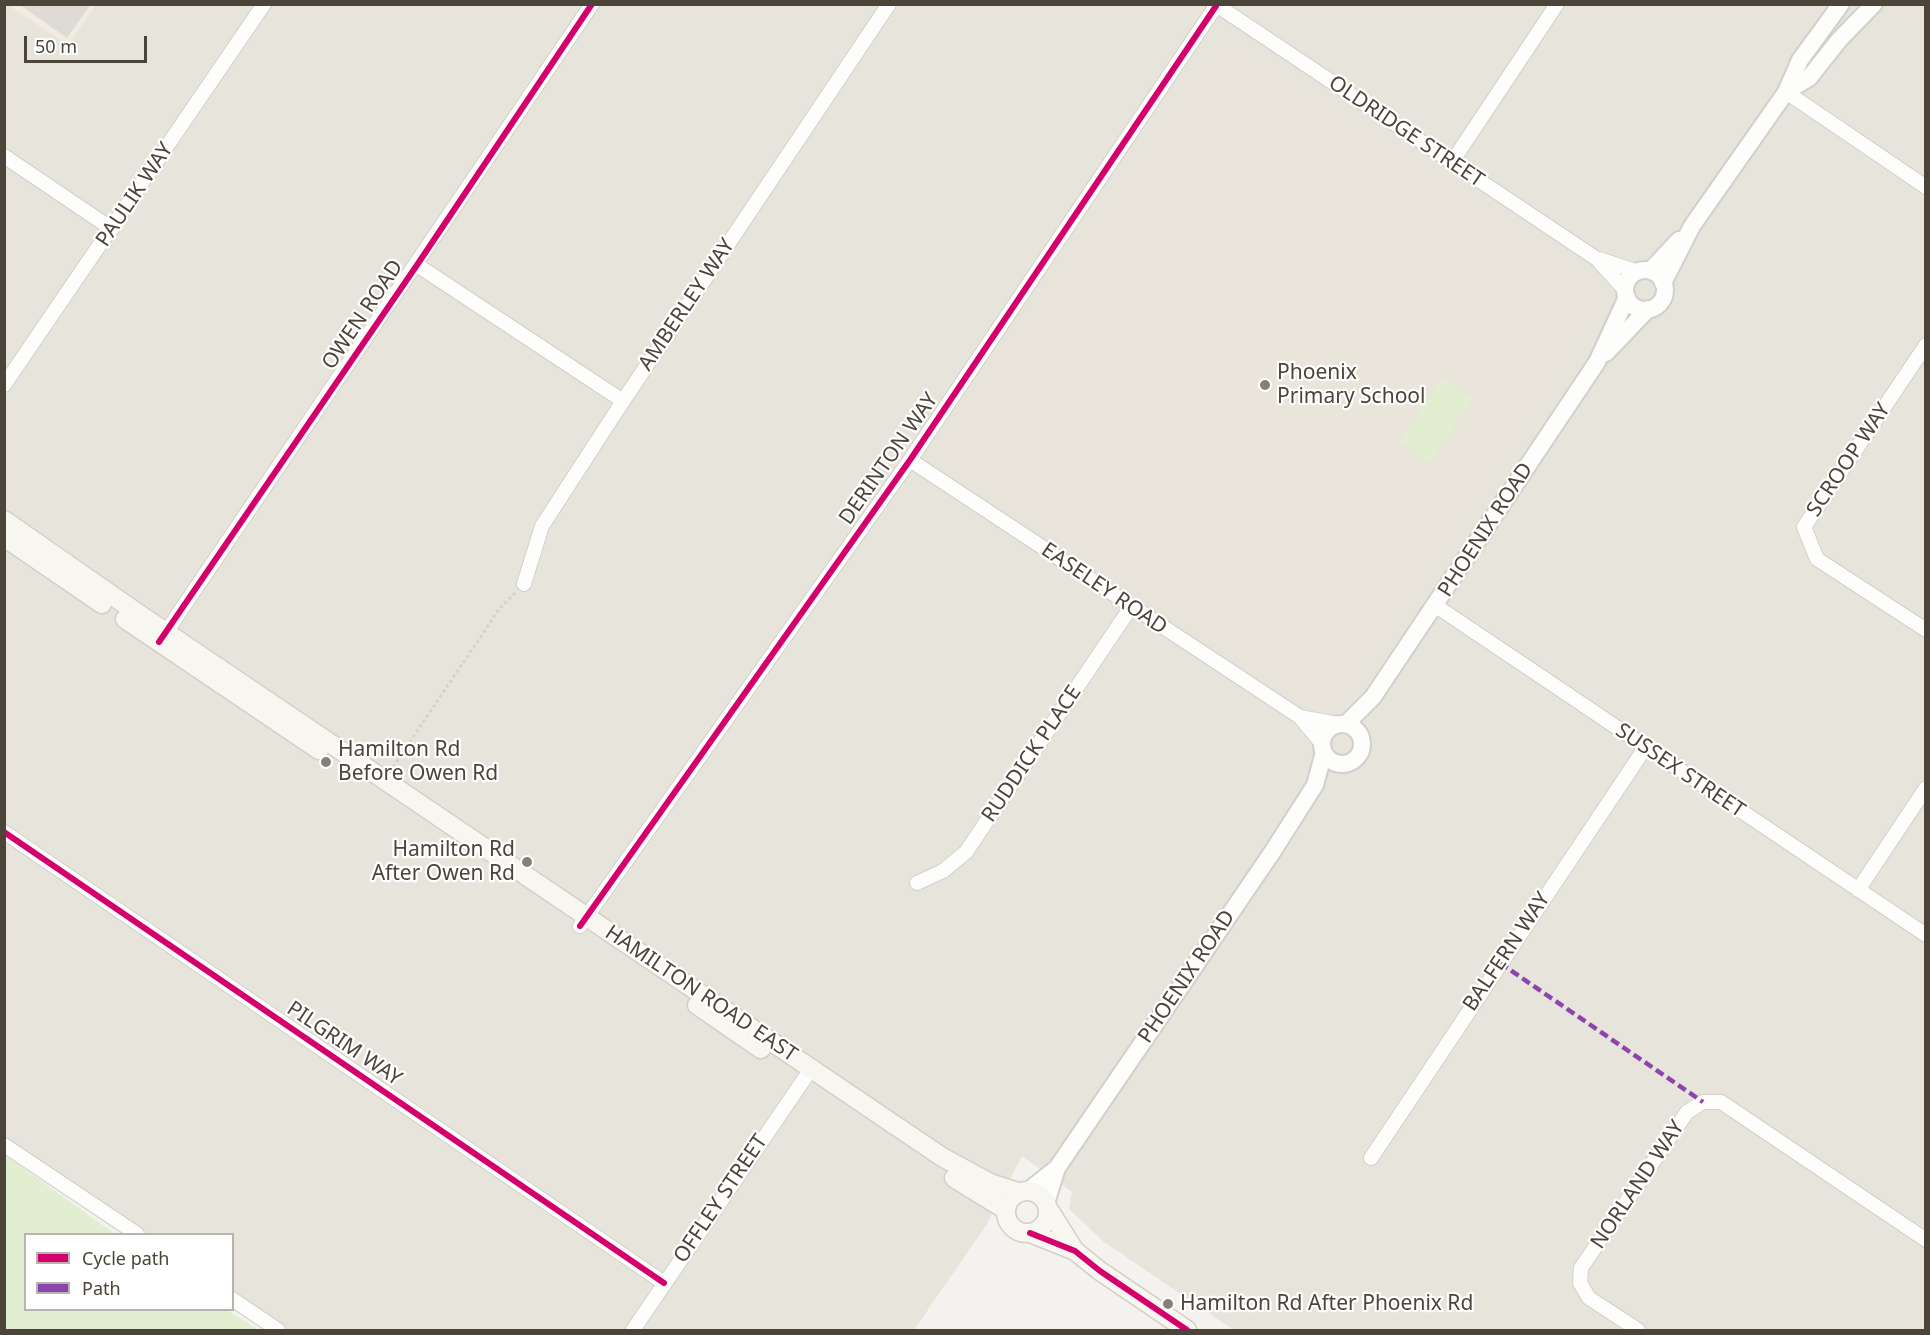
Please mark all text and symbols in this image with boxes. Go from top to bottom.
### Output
scale bar [27,24,150,62]
text: 50 m [35,34,77,58]
street label: OLDRIDGE STREET [1324,71,1488,193]
street label: PAULIK WAY [91,138,179,252]
street label: AMBERLEY WAY [634,234,740,376]
street label: OWEN ROAD [317,255,409,375]
place label: Phoenix Primary School [1277,360,1425,410]
marker: Phoenix Primary School [1258,378,1272,392]
street label: DERINTON WAY [834,388,944,530]
street label: SCROOP WAY [1802,398,1896,522]
street label: PHOENIX ROAD [1433,458,1539,602]
street label: EASELEY ROAD [1036,538,1172,640]
street label: RUDDICK PLACE [977,681,1087,827]
street label: SUSSEX STREET [1610,718,1750,824]
place label: Hamilton Rd Before Owen Rd [338,737,498,787]
marker: Hamilton Rd Before Owen Rd [319,755,333,769]
place label: Hamilton Rd After Owen Rd [372,837,515,887]
marker: Hamilton Rd After Owen Rd [520,855,534,869]
street label: BALFERN WAY [1458,888,1556,1016]
street label: PHOENIX ROAD [1133,906,1241,1048]
street label: HAMILTON ROAD EAST [600,920,802,1068]
street label: PILGRIM WAY [282,996,406,1092]
street label: NORLAND WAY [1586,1116,1690,1254]
street label: OFFLEY STREET [669,1130,773,1268]
legend [24,1233,234,1311]
text: Cycle path [82,1246,169,1270]
text: Path [82,1276,121,1300]
place label: Hamilton Rd After Phoenix Rd [1180,1291,1473,1317]
marker: Hamilton Rd After Phoenix Rd [1161,1297,1175,1311]

